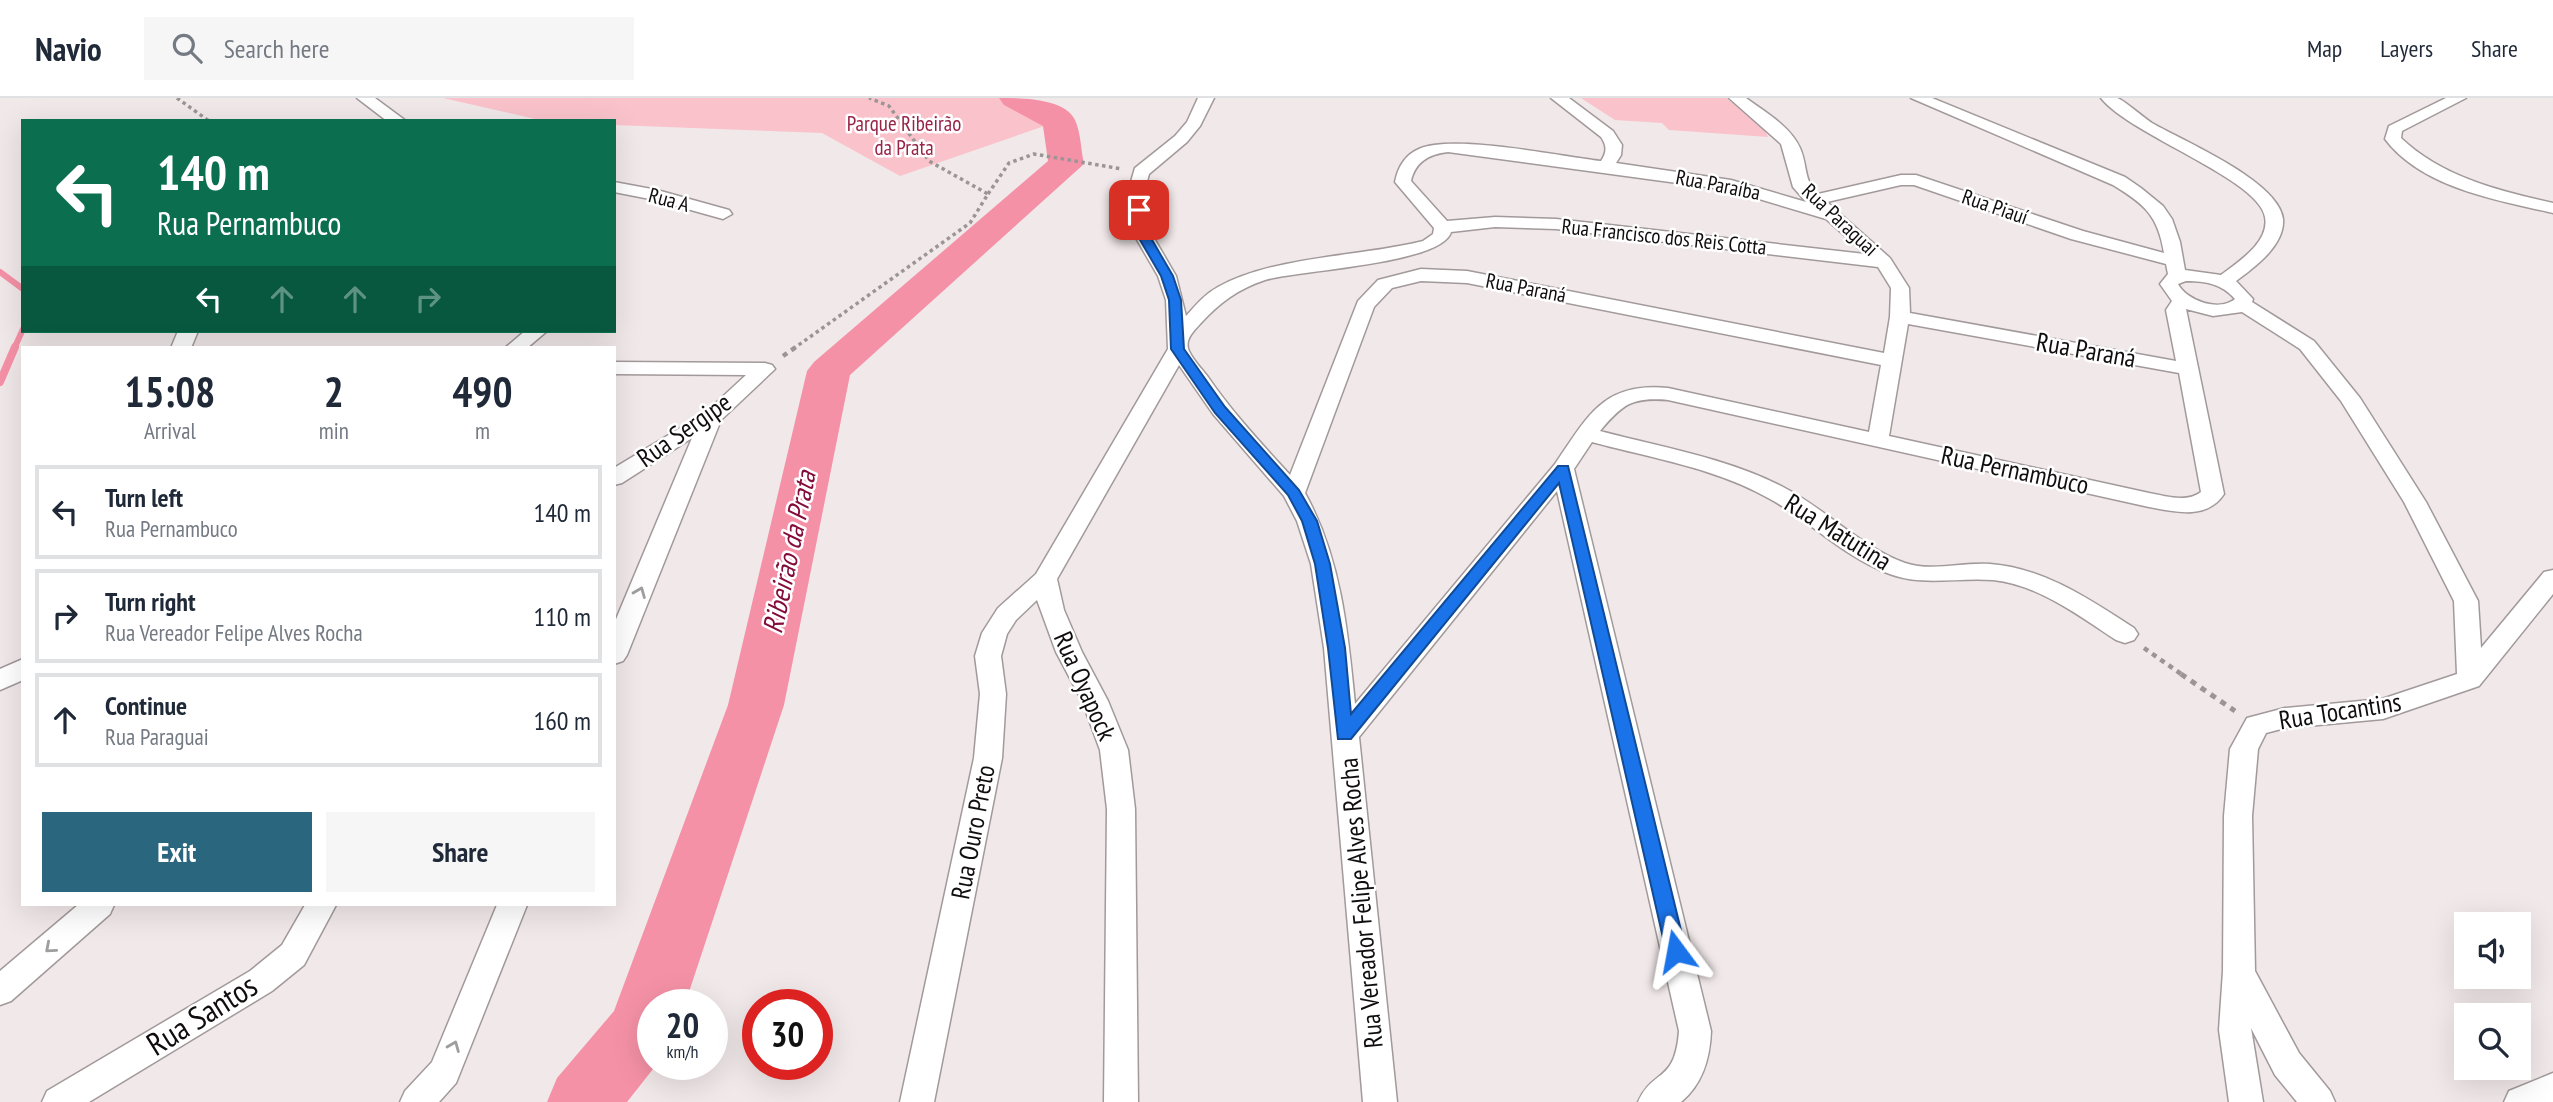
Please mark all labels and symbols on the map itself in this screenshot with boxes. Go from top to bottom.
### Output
park label: Parque Ribeirão da Prata [847,110,961,161]
street label: Rua Paraíba [1674,163,1763,206]
street label: Rua Paraguai [1797,177,1884,262]
pin [1109,180,1169,240]
street label: Rua A [646,181,693,218]
street label: Rua Piauí [1959,183,2032,231]
street label: Rua Francisco dos Reis Cotta [1560,212,1768,261]
street label: Rua Paraná [1484,267,1568,309]
street label: Rua Paraná [2034,325,2138,374]
street label: Rua Sergipe [630,385,737,474]
street label: Rua Pernambuco [1938,438,2092,501]
water label: Ribeirão da Prata [753,466,824,637]
street label: Rua Matutina [1779,486,1898,577]
one-way arrow [632,587,646,600]
street label: Rua Oyapock [1047,626,1124,745]
street label: Rua Tocantins [2276,685,2403,736]
street label: Rua Vereador Felipe Alves Rocha [1331,757,1390,1050]
street label: Rua Ouro Preto [943,762,1002,902]
position arrow [1639,914,1713,988]
one-way arrow [45,940,58,952]
street label: Rua Santos [138,964,265,1064]
speed limit sign: 30 [742,989,833,1080]
one-way arrow [446,1041,460,1053]

